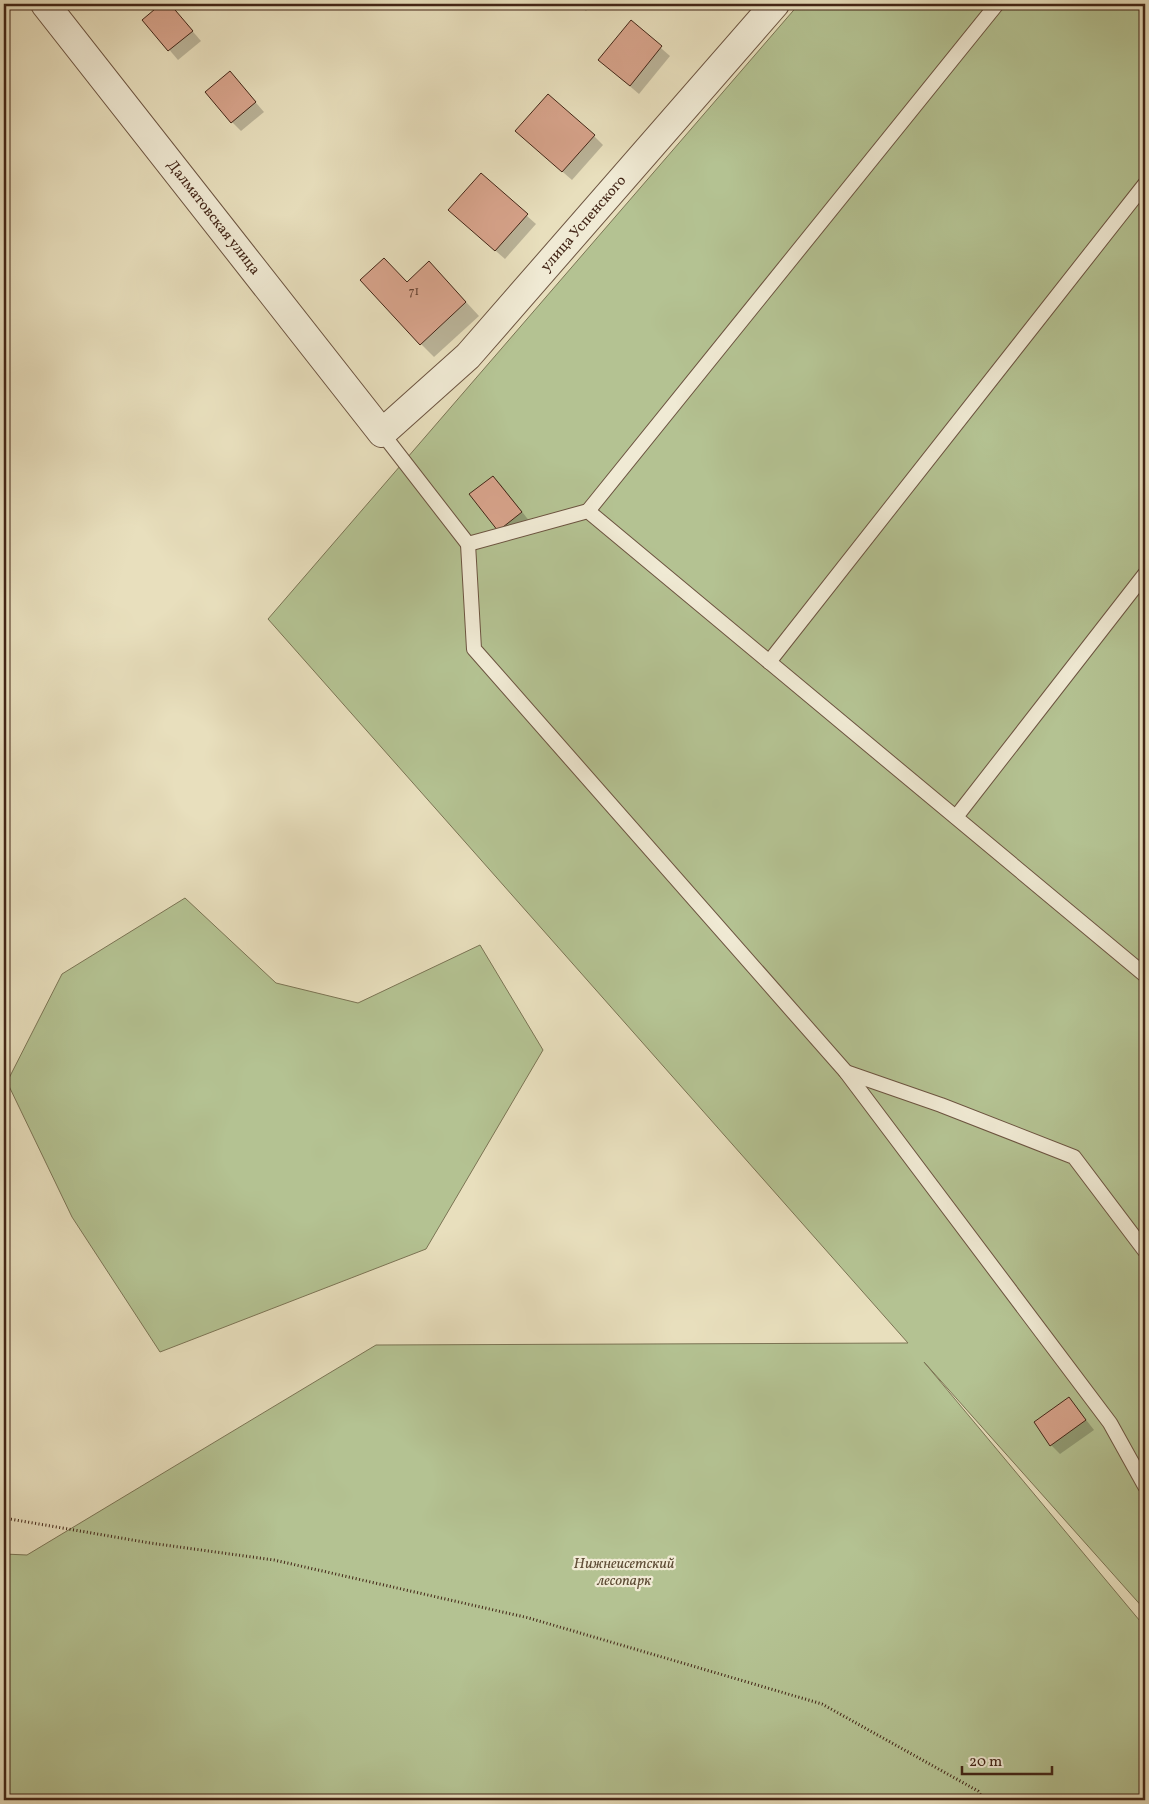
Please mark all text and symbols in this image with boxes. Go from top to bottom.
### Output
street label: Далматовская улица [161,156,265,280]
street label: улица Успенского [536,171,632,277]
house number: 71 [409,284,419,300]
park label: Нижнеисетский лесопарк [574,1554,675,1592]
scale bar [962,1744,1052,1776]
text: 20 m [969,1752,1002,1773]

